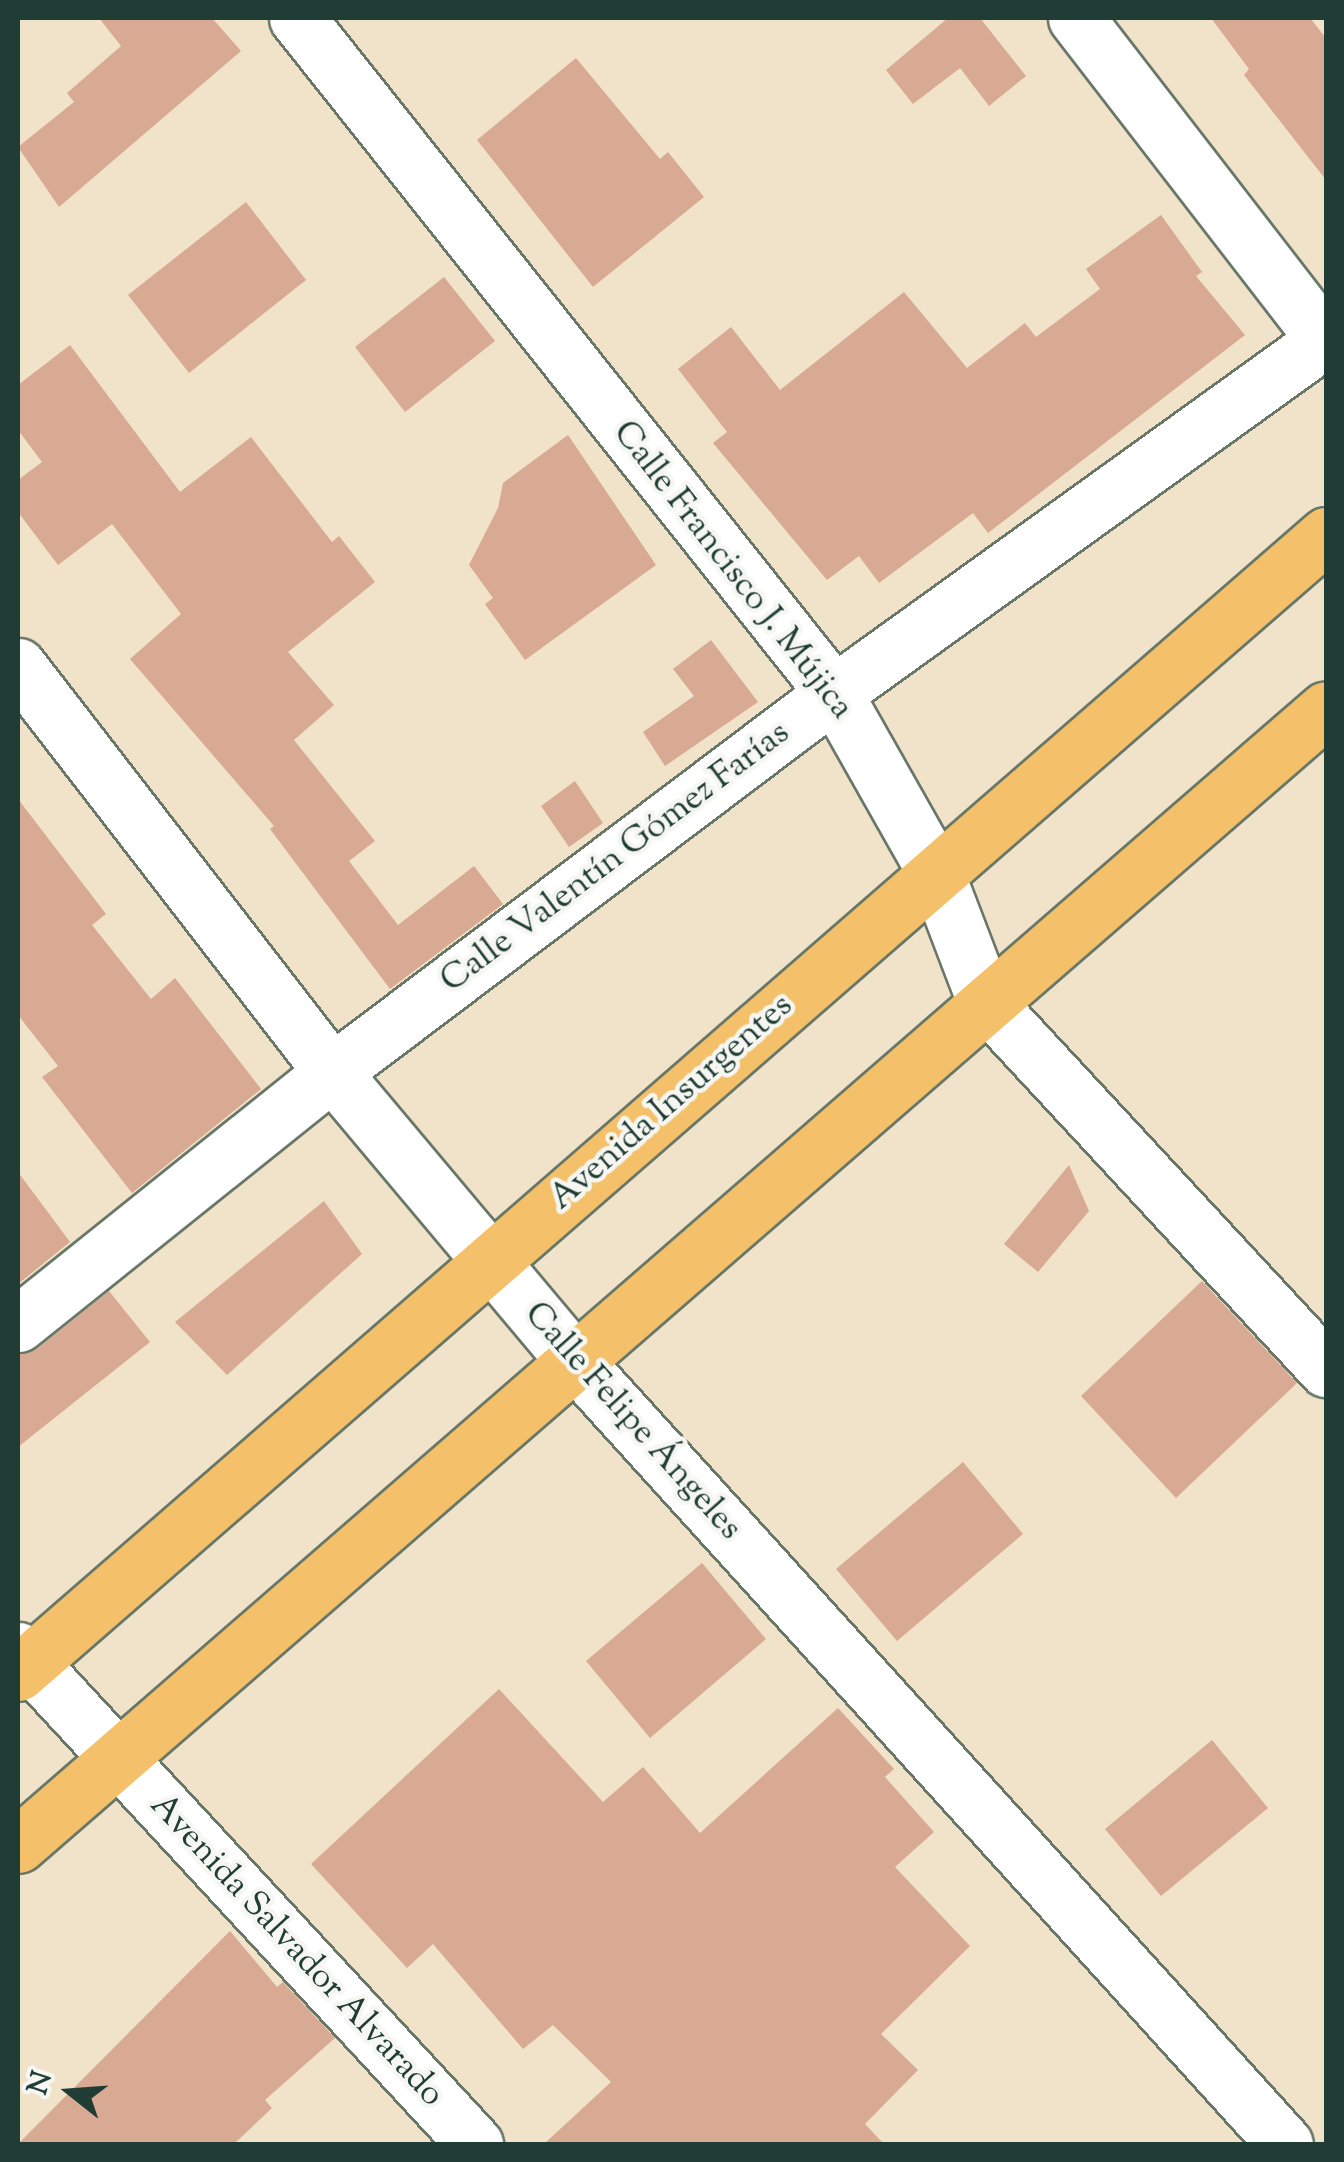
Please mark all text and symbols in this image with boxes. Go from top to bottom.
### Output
street label: Calle Francisco J. Mújica [602,413,862,729]
street label: Calle Valentín Gómez Farías [433,713,799,1003]
street label: Avenida Insurgentes [542,986,802,1220]
street label: Calle Felipe Ángeles [514,1294,750,1550]
street label: Avenida Salvador Alvarado [140,1786,452,2116]
north arrow [20,2042,120,2142]
text: N [19,2067,64,2100]

